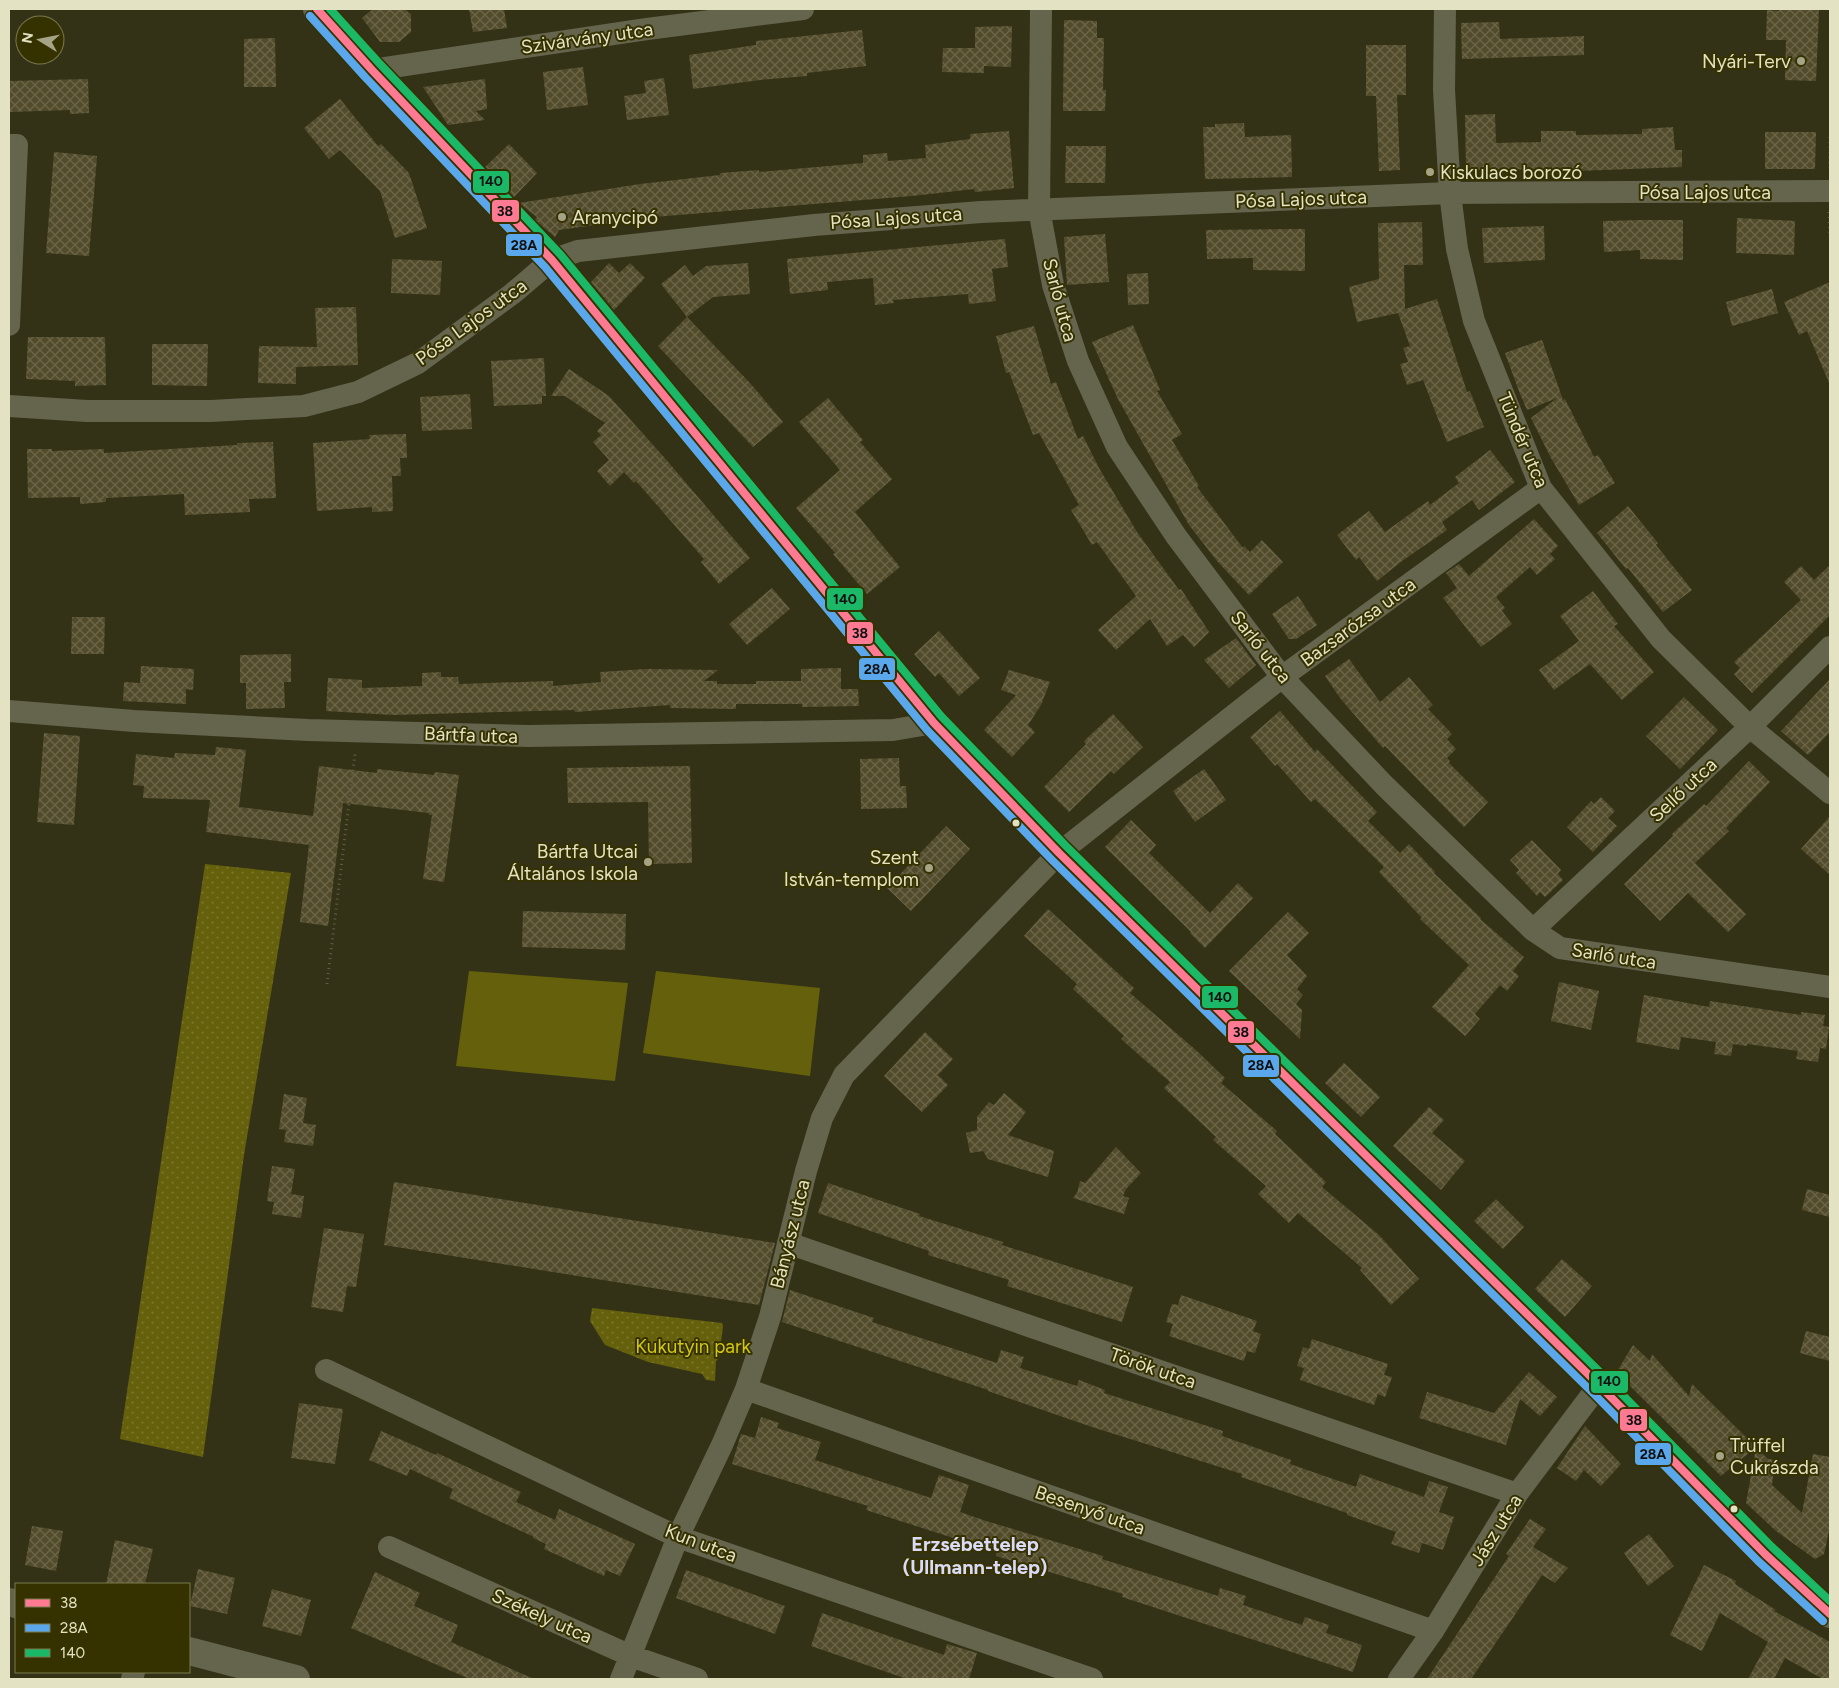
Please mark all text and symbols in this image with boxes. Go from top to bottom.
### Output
north arrow [15,15,65,65]
street label: Szivárvány utca [519,17,655,59]
text: N [18,31,37,45]
place label: Nyári-Terv [1702,50,1791,73]
marker: Nyári-Terv [1795,55,1807,67]
place label: Kiskulacs borozó [1440,161,1582,184]
marker: Kiskulacs borozó [1424,166,1436,178]
line badge: 140 [472,170,510,194]
text: 140 [479,173,503,190]
street label: Pósa Lajos utca [1639,181,1771,204]
street label: Pósa Lajos utca [1235,185,1367,213]
line badge: 38 [491,199,520,223]
street label: Pósa Lajos utca [829,202,963,234]
text: 38 [497,203,513,220]
place label: Aranycipó [572,206,658,229]
marker: Aranycipó [556,211,568,223]
line badge: 28A [505,233,543,257]
text: 28A [511,237,537,254]
street label: Sarló utca [1038,256,1082,344]
street label: Pósa Lajos utca [411,274,531,370]
street label: Tündér utca [1493,389,1553,491]
street label: Bazsarózsa utca [1296,572,1420,672]
line badge: 140 [826,587,864,611]
text: 140 [833,591,857,608]
street label: Sarló utca [1226,606,1296,688]
line badge: 38 [846,621,874,645]
text: 38 [852,625,868,642]
line badge: 28A [858,657,896,681]
text: 28A [864,661,890,678]
street label: Bártfa utca [424,722,518,748]
street label: Sellő utca [1645,753,1721,827]
unlabelled marker [1011,818,1021,828]
place label: Bártfa Utcai Általános Iskola [507,840,638,885]
place label: Szent István-templom [784,846,919,891]
marker: Bártfa Utcai Általános Iskola [642,856,654,868]
marker: Szent István-templom [923,862,935,874]
street label: Sarló utca [1570,938,1658,974]
line badge: 140 [1201,985,1239,1009]
text: 140 [1208,989,1232,1006]
line badge: 38 [1227,1020,1255,1044]
text: 38 [1233,1024,1249,1041]
line badge: 28A [1242,1054,1280,1078]
text: 28A [1248,1057,1274,1074]
street label: Bányász utca [765,1177,815,1291]
park label: Kukutyin park [635,1335,751,1358]
street label: Török utca [1107,1343,1199,1393]
line badge: 140 [1590,1370,1629,1394]
text: 140 [1597,1373,1621,1390]
line badge: 38 [1619,1408,1648,1432]
text: 38 [1626,1412,1642,1429]
place label: Trüffel Cukrászda [1730,1434,1819,1479]
line badge: 28A [1634,1442,1672,1466]
text: 28A [1640,1446,1666,1463]
marker: Trüffel Cukrászda [1714,1450,1726,1462]
street label: Besenyő utca [1032,1480,1148,1540]
street label: Jász utca [1465,1490,1527,1570]
unlabelled marker [1729,1504,1739,1514]
street label: Kun utca [662,1519,740,1567]
district label: Erzsébettelep (Ullmann-telep) [903,1532,1047,1579]
legend [15,1583,190,1673]
street label: Székely utca [488,1584,596,1648]
text: 38 [60,1594,77,1612]
text: 28A [60,1619,88,1637]
text: 140 [60,1644,85,1662]

